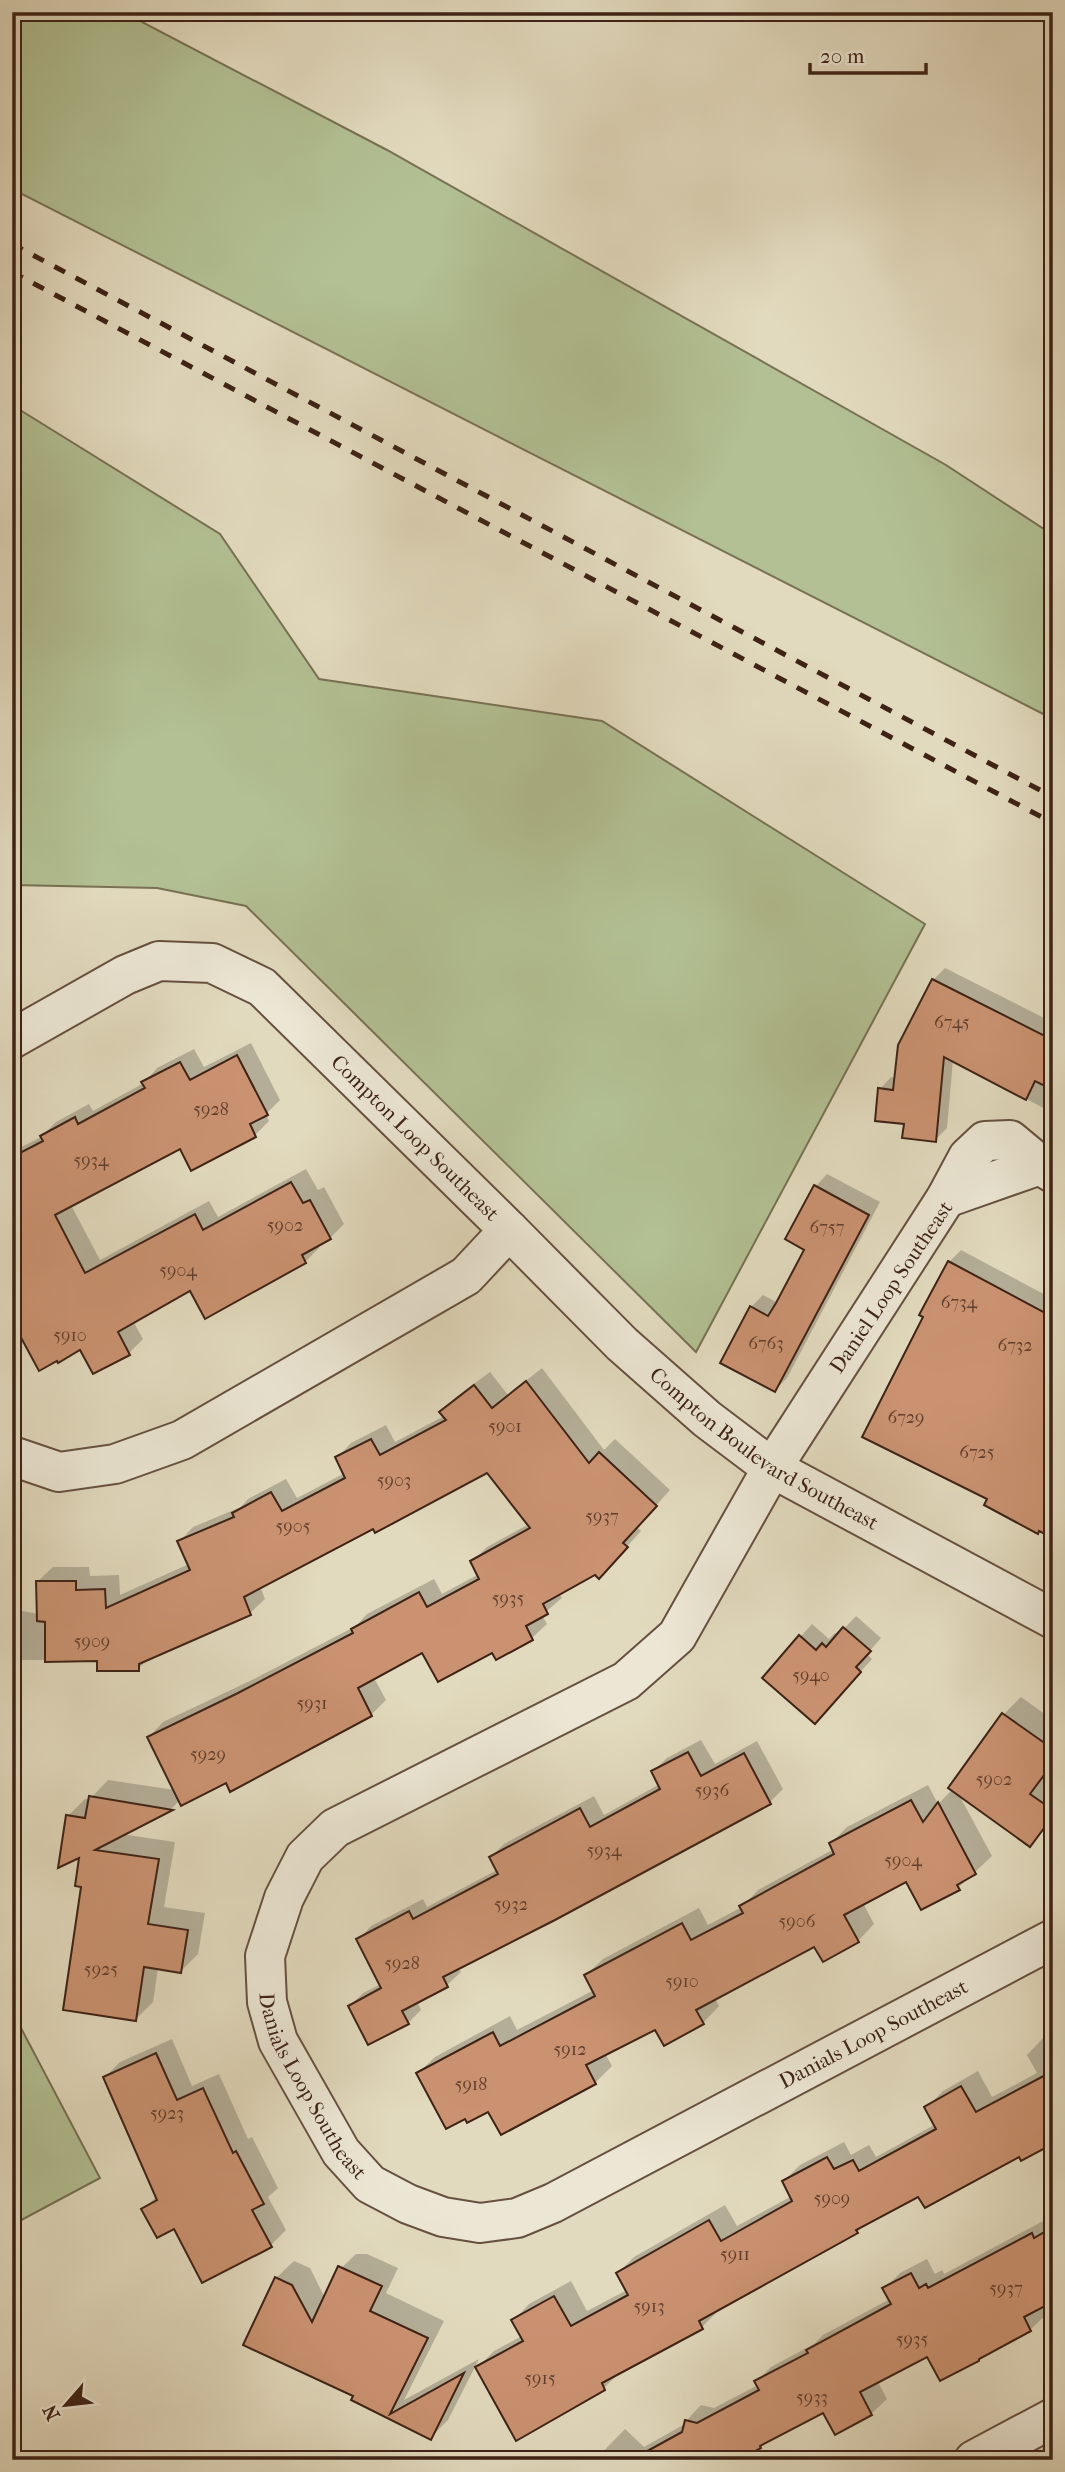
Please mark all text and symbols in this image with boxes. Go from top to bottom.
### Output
scale bar [810,32,925,76]
text: 20 m [820,44,865,68]
house number: 6745 [934,1012,970,1033]
street label: Compton Loop Southeast [326,1050,505,1226]
house number: 5928 [193,1099,229,1120]
house number: 5934 [73,1150,109,1171]
street label: Daniel Loop Southeast [825,1196,958,1378]
house number: 5902 [267,1215,303,1236]
house number: 6757 [810,1217,845,1238]
house number: 5904 [159,1260,197,1281]
house number: 6734 [941,1292,978,1313]
house number: 5910 [53,1325,87,1346]
house number: 6763 [748,1333,784,1354]
house number: 6732 [998,1335,1032,1356]
street label: Compton Boulevard Southeast [645,1362,883,1535]
house number: 6729 [888,1407,924,1428]
house number: 5901 [488,1416,522,1437]
house number: 6725 [959,1442,995,1463]
house number: 5903 [377,1470,411,1491]
house number: 5937 [585,1506,619,1527]
house number: 5905 [276,1516,311,1537]
house number: 5935 [492,1588,524,1609]
house number: 5909 [74,1631,110,1652]
house number: 5940 [792,1665,830,1686]
house number: 5931 [296,1693,328,1714]
house number: 5929 [190,1744,226,1765]
house number: 5902 [976,1769,1012,1790]
house number: 5936 [695,1780,729,1801]
house number: 5934 [586,1840,622,1861]
house number: 5904 [884,1850,922,1871]
house number: 5932 [494,1894,528,1915]
house number: 5906 [779,1911,816,1932]
house number: 5928 [384,1953,420,1974]
house number: 5925 [84,1959,118,1980]
house number: 5910 [665,1971,699,1992]
street label: Danials Loop Southeast [775,1974,972,2093]
street label: Danials Loop Southeast [255,1992,372,2184]
house number: 5912 [554,2039,586,2060]
house number: 5918 [455,2074,487,2095]
house number: 5923 [150,2103,184,2124]
house number: 5909 [814,2188,850,2209]
house number: 5911 [720,2244,750,2265]
house number: 5937 [989,2278,1023,2299]
house number: 5913 [633,2296,665,2317]
house number: 5935 [896,2329,928,2350]
house number: 5915 [524,2368,556,2389]
north arrow [32,2370,102,2440]
house number: 5933 [796,2387,828,2408]
text: N [39,2400,65,2424]

